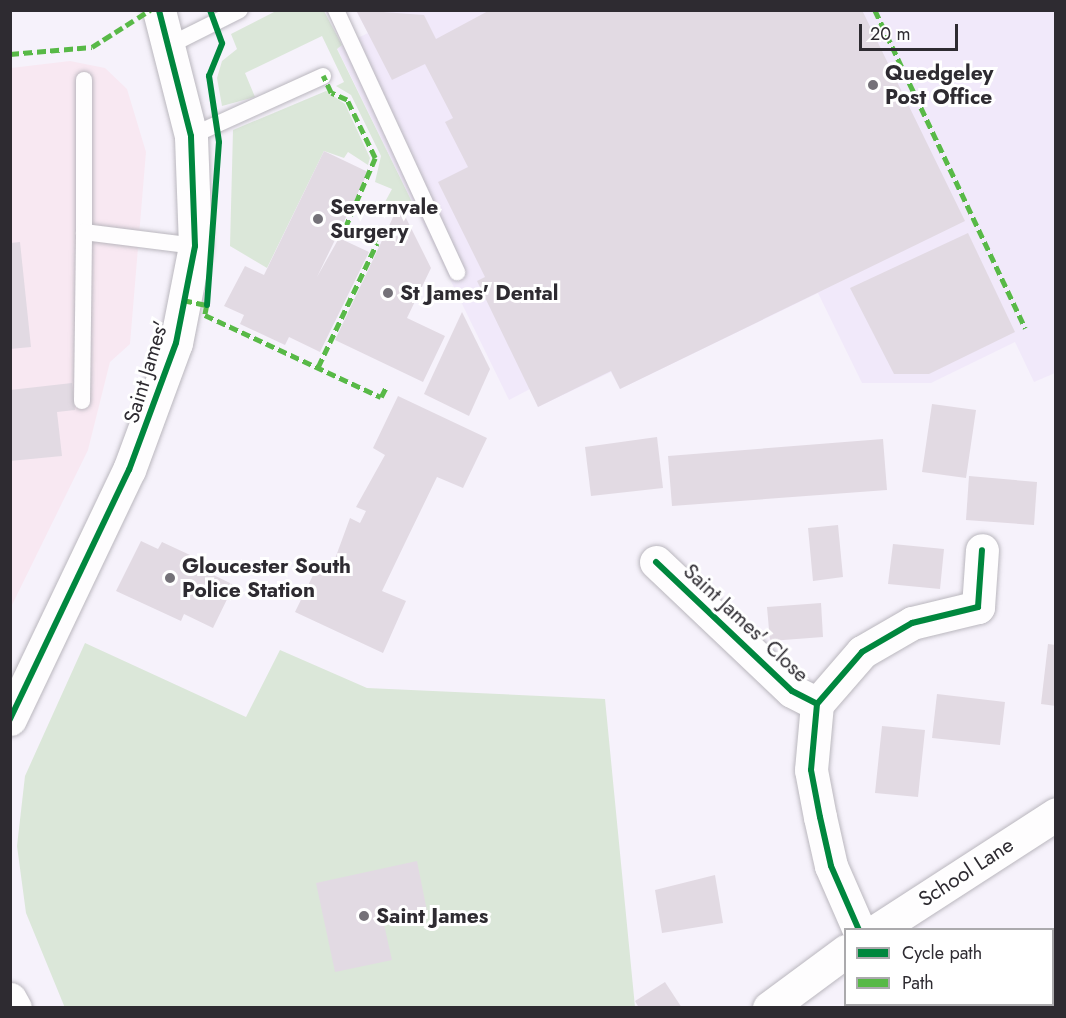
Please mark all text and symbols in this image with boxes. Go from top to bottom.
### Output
scale bar [862,12,961,50]
text: 20 m [870,21,910,47]
place label: Quedgeley Post Office [885,60,993,110]
marker: Quedgeley Post Office [866,78,880,92]
place label: Severnvale Surgery [330,194,438,244]
marker: Severnvale Surgery [311,212,325,226]
place label: St James' Dental [400,280,558,306]
marker: St James' Dental [381,286,395,300]
street label: Saint James' [119,318,173,426]
place label: Gloucester South Police Station [182,553,351,603]
street label: Saint James' Close [678,559,814,687]
marker: Gloucester South Police Station [163,571,177,585]
street label: School Lane [914,832,1018,912]
place label: Saint James [376,903,488,929]
marker: Saint James [357,909,371,923]
legend [844,928,1054,1006]
text: Cycle path [902,940,982,966]
text: Path [902,970,934,996]

